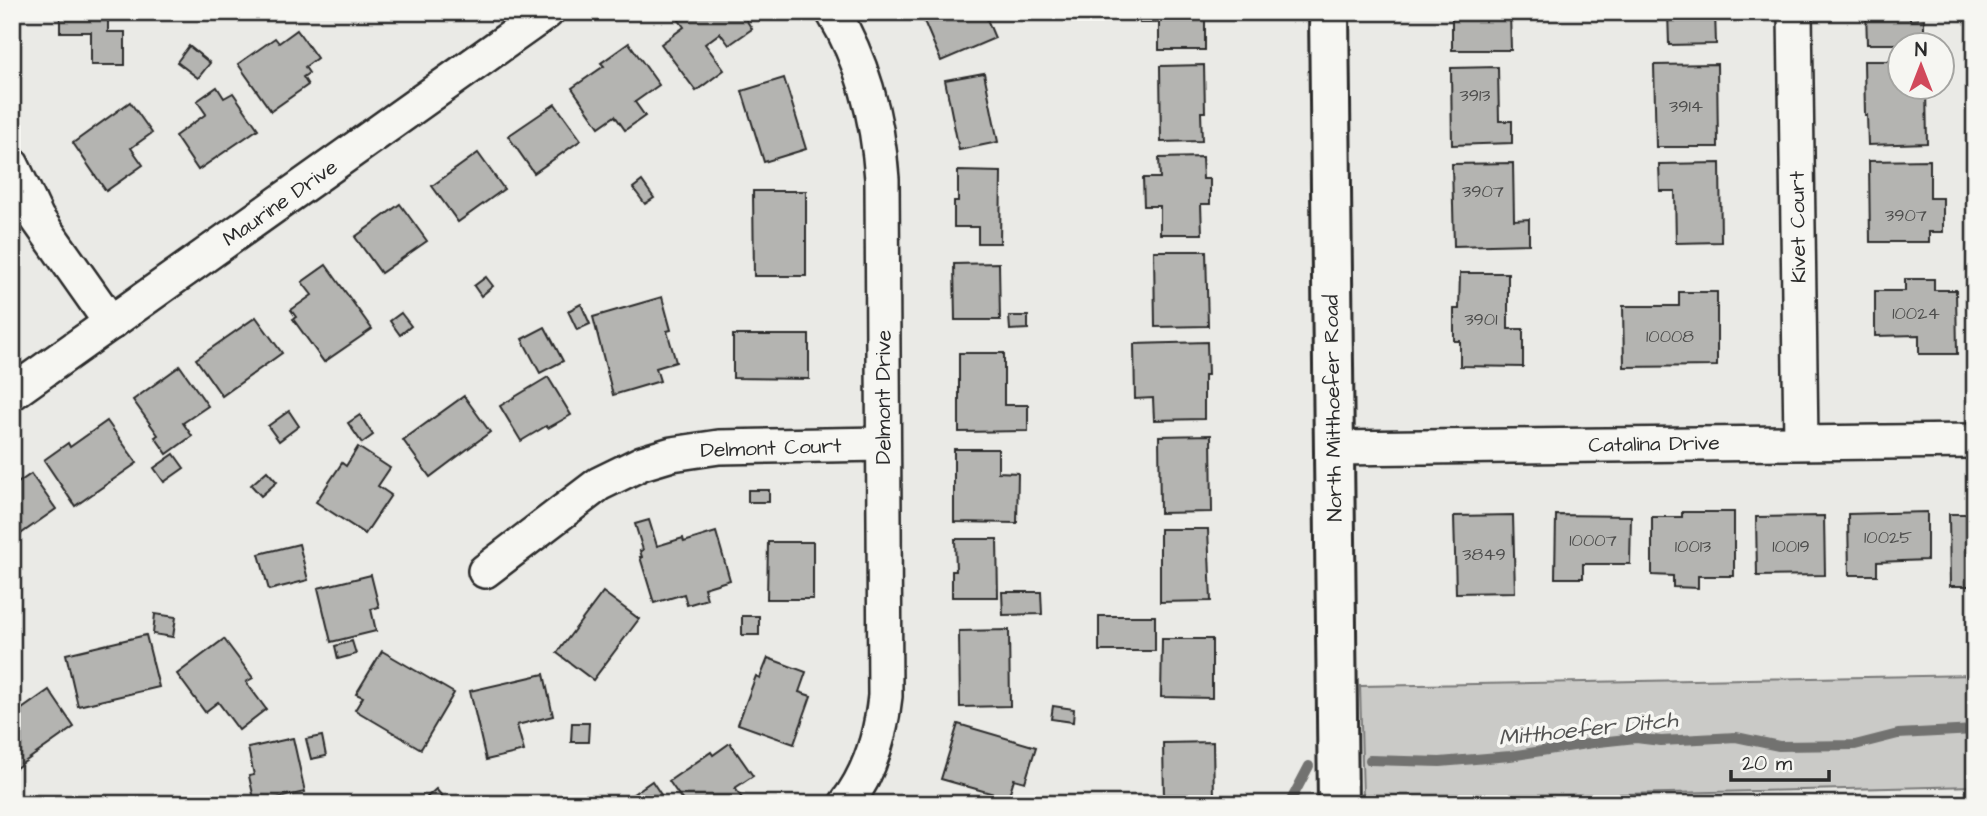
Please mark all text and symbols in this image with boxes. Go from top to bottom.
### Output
north arrow [1885,32,1955,102]
text: N [1915,37,1927,64]
house number: 3913 [1460,83,1490,108]
house number: 3914 [1669,94,1703,119]
street label: Maurine Drive [217,153,343,253]
street label: Kivet Court [1783,170,1813,283]
house number: 3907 [1462,179,1504,204]
house number: 3907 [1885,203,1927,228]
street label: North Mitthoefer Road [1317,294,1349,522]
house number: 10024 [1892,301,1940,326]
house number: 3901 [1464,307,1498,332]
house number: 10008 [1646,324,1694,349]
street label: Delmont Drive [869,330,898,464]
street label: Catalina Drive [1588,428,1720,460]
street label: Delmont Court [700,431,843,465]
house number: 10025 [1864,525,1912,550]
house number: 10007 [1569,528,1617,553]
house number: 10013 [1675,534,1711,559]
house number: 10019 [1772,534,1810,559]
house number: 3849 [1462,542,1506,567]
water label: Mitthoefer Ditch [1497,704,1681,754]
scale bar [1731,739,1829,783]
text: 20 m [1742,749,1793,778]

